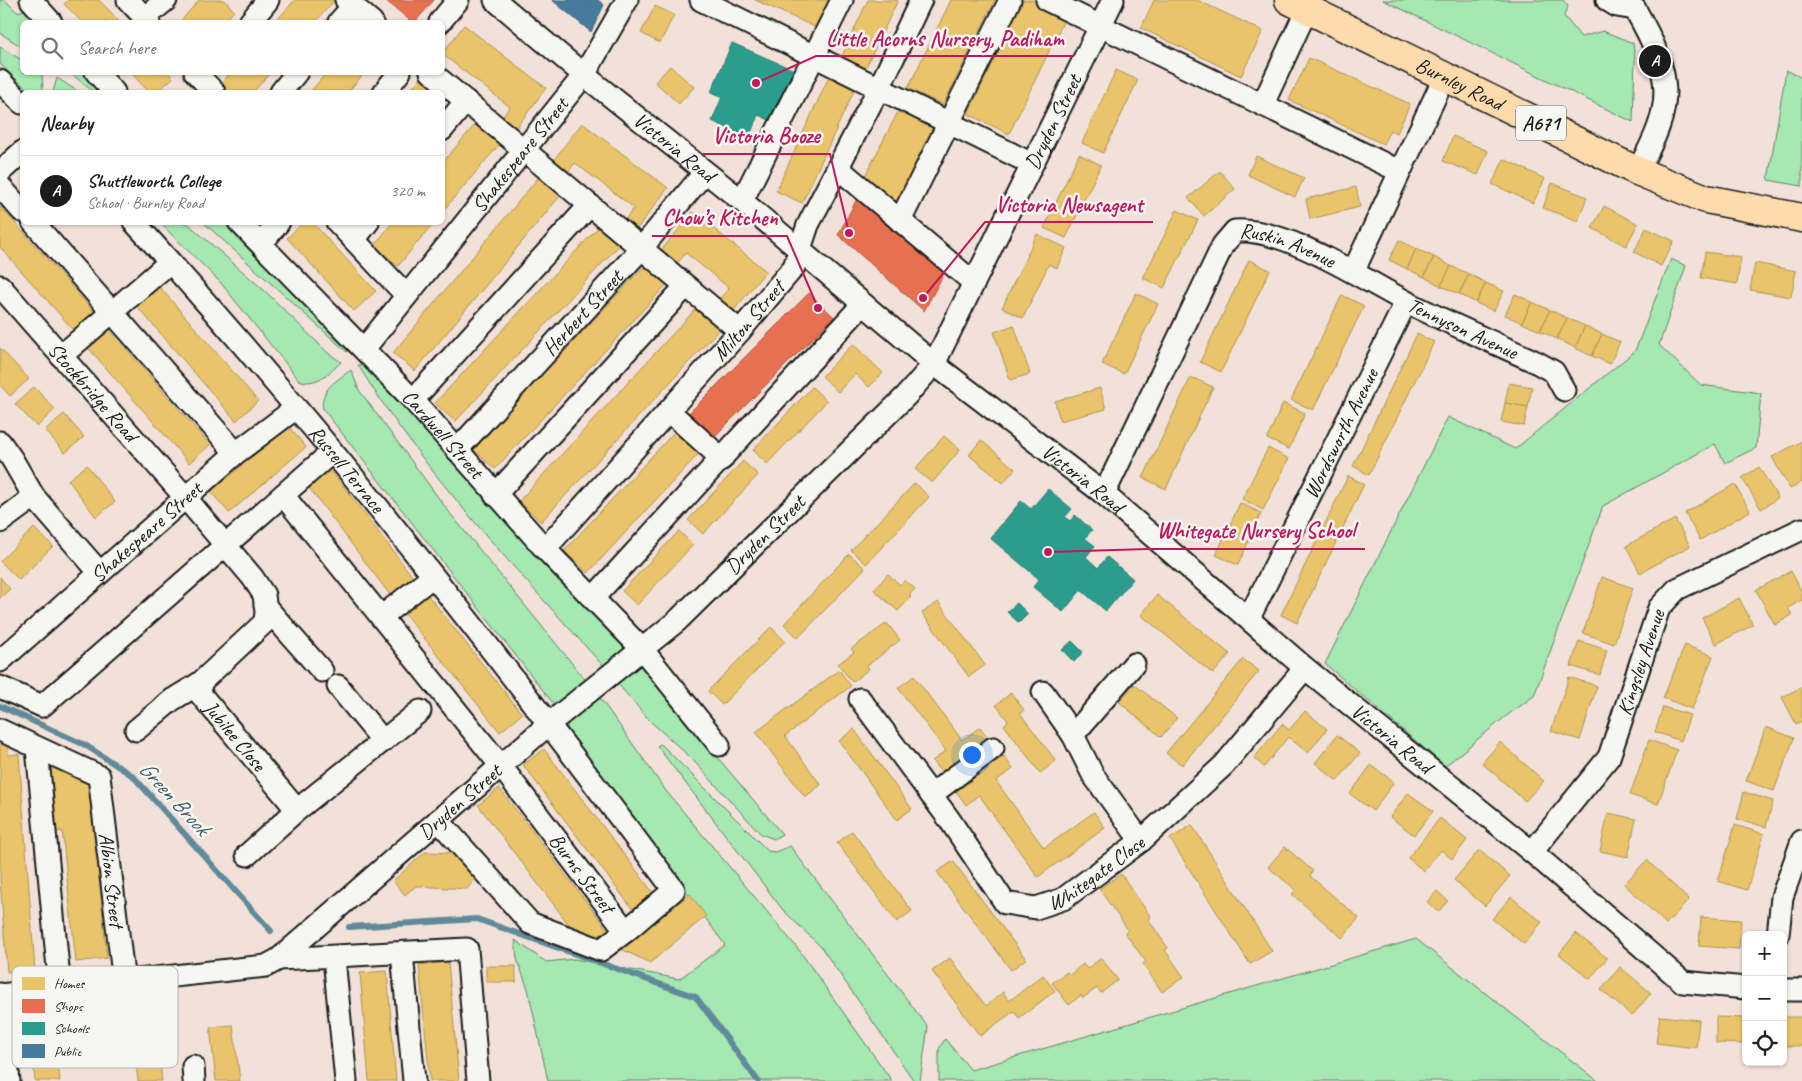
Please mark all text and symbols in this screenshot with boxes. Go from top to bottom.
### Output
callout: Little Acorns Nursery, Padiham [816,19,1074,56]
search box [20,20,445,75]
text: Little Acorns Nursery, Padiham [826,25,1065,53]
icon: search [38,34,66,62]
text: Search here [78,36,155,60]
pin: A [1639,42,1671,80]
street label: Burnley Road [1411,51,1511,118]
street label: Dryden Street [1019,68,1088,173]
street label: Shakespeare Street [466,91,575,218]
road number: A671 [1516,106,1566,140]
street label: Victoria Road [628,107,723,190]
text: Nearby [40,110,93,136]
callout: Victoria Booze [703,117,830,154]
text: Victoria Booze [712,122,822,150]
text: Shuttleworth College [87,169,221,193]
text: A [52,181,60,201]
text: 320 m [391,181,425,201]
callout: Victoria Newsagent [985,185,1153,222]
text: Victoria Newsagent [995,191,1146,219]
text: School · Burnley Road [87,193,204,213]
callout: Chow’s Kitchen [652,199,787,236]
text: Chow’s Kitchen [662,204,778,232]
street label: Ruskin Avenue [1239,218,1341,274]
street label: Herbert Street [537,263,630,361]
street label: Milton Street [707,273,792,366]
street label: Tennyson Avenue [1403,292,1523,365]
street label: Stockbridge Road [42,337,146,450]
street label: Wordsworth Avenue [1298,363,1384,503]
street label: Cardwell Street [397,384,491,485]
street label: Russell Terrace [303,420,391,519]
street label: Victoria Road [1037,438,1132,521]
street label: Shakespeare Street [85,475,209,588]
street label: Dryden Street [720,488,812,580]
callout: Whitegate Nursery School [1148,512,1365,549]
text: Whitegate Nursery School [1157,517,1359,545]
street label: Kingsley Avenue [1611,605,1671,719]
street label: Jubilee Close [197,694,273,777]
street label: Victoria Road [1346,698,1441,781]
your location [959,742,985,768]
water label: Green Brook [133,755,218,844]
street label: Dryden Street [413,757,508,845]
street label: Burns Street [544,828,622,920]
street label: Whitegate Close [1045,829,1151,916]
street label: Albion Street [93,831,131,932]
map controls [1742,931,1787,1066]
button: + [1742,931,1787,976]
legend [12,966,178,1068]
text: Homes [54,975,85,992]
button: − [1742,976,1787,1021]
text: Shops [54,998,84,1015]
text: Schools [54,1020,90,1037]
button: locate [1742,1021,1787,1066]
text: Public [54,1043,82,1060]

